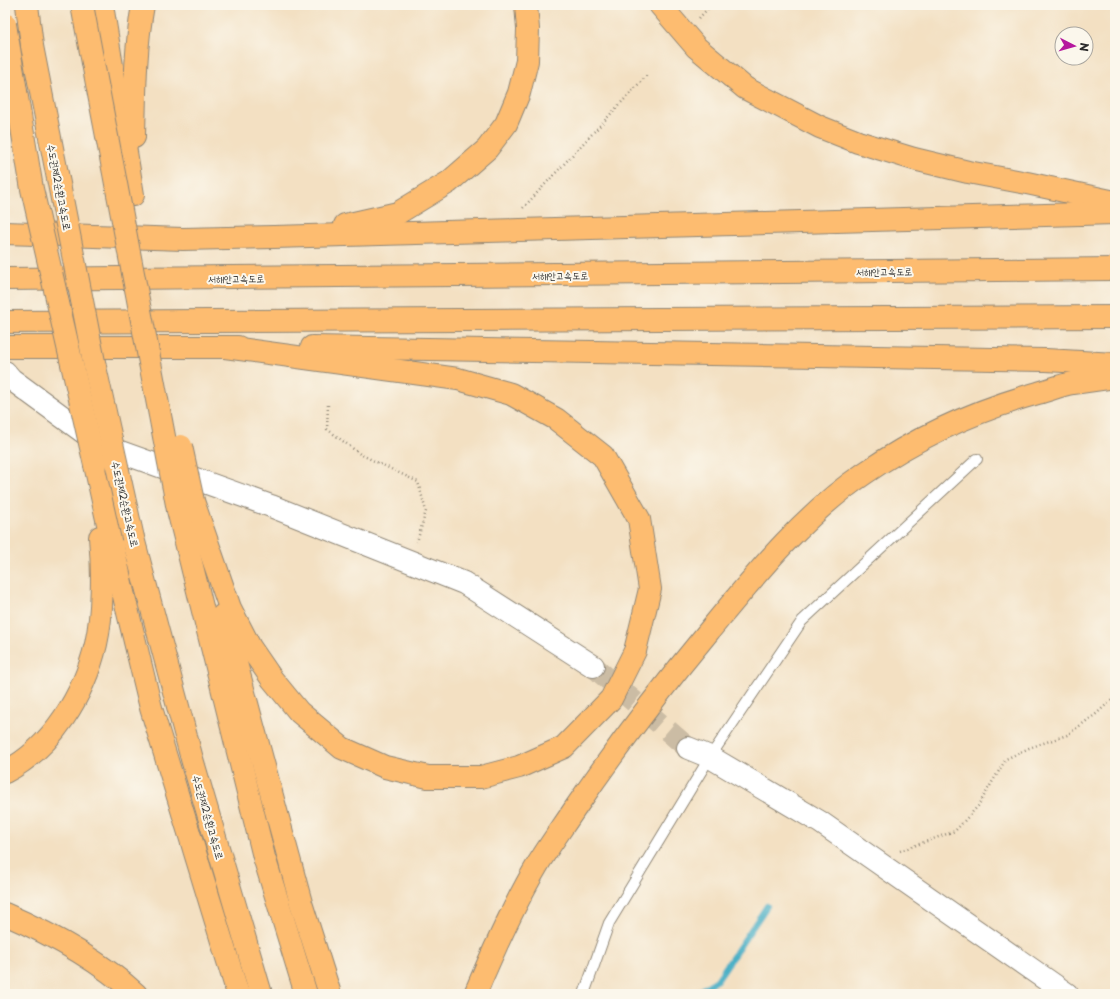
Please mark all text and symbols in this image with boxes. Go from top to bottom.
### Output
north arrow [1054,26,1094,66]
text: N [1076,42,1093,53]
street label: 수도권제2순환고속도로 [44,143,76,231]
street label: 서해안고속도로 [856,263,912,279]
street label: 서해안고속도로 [532,267,588,283]
street label: 서해안고속도로 [208,270,264,286]
street label: 수도권제2순환고속도로 [109,460,143,548]
street label: 수도권제2순환고속도로 [190,773,228,861]

